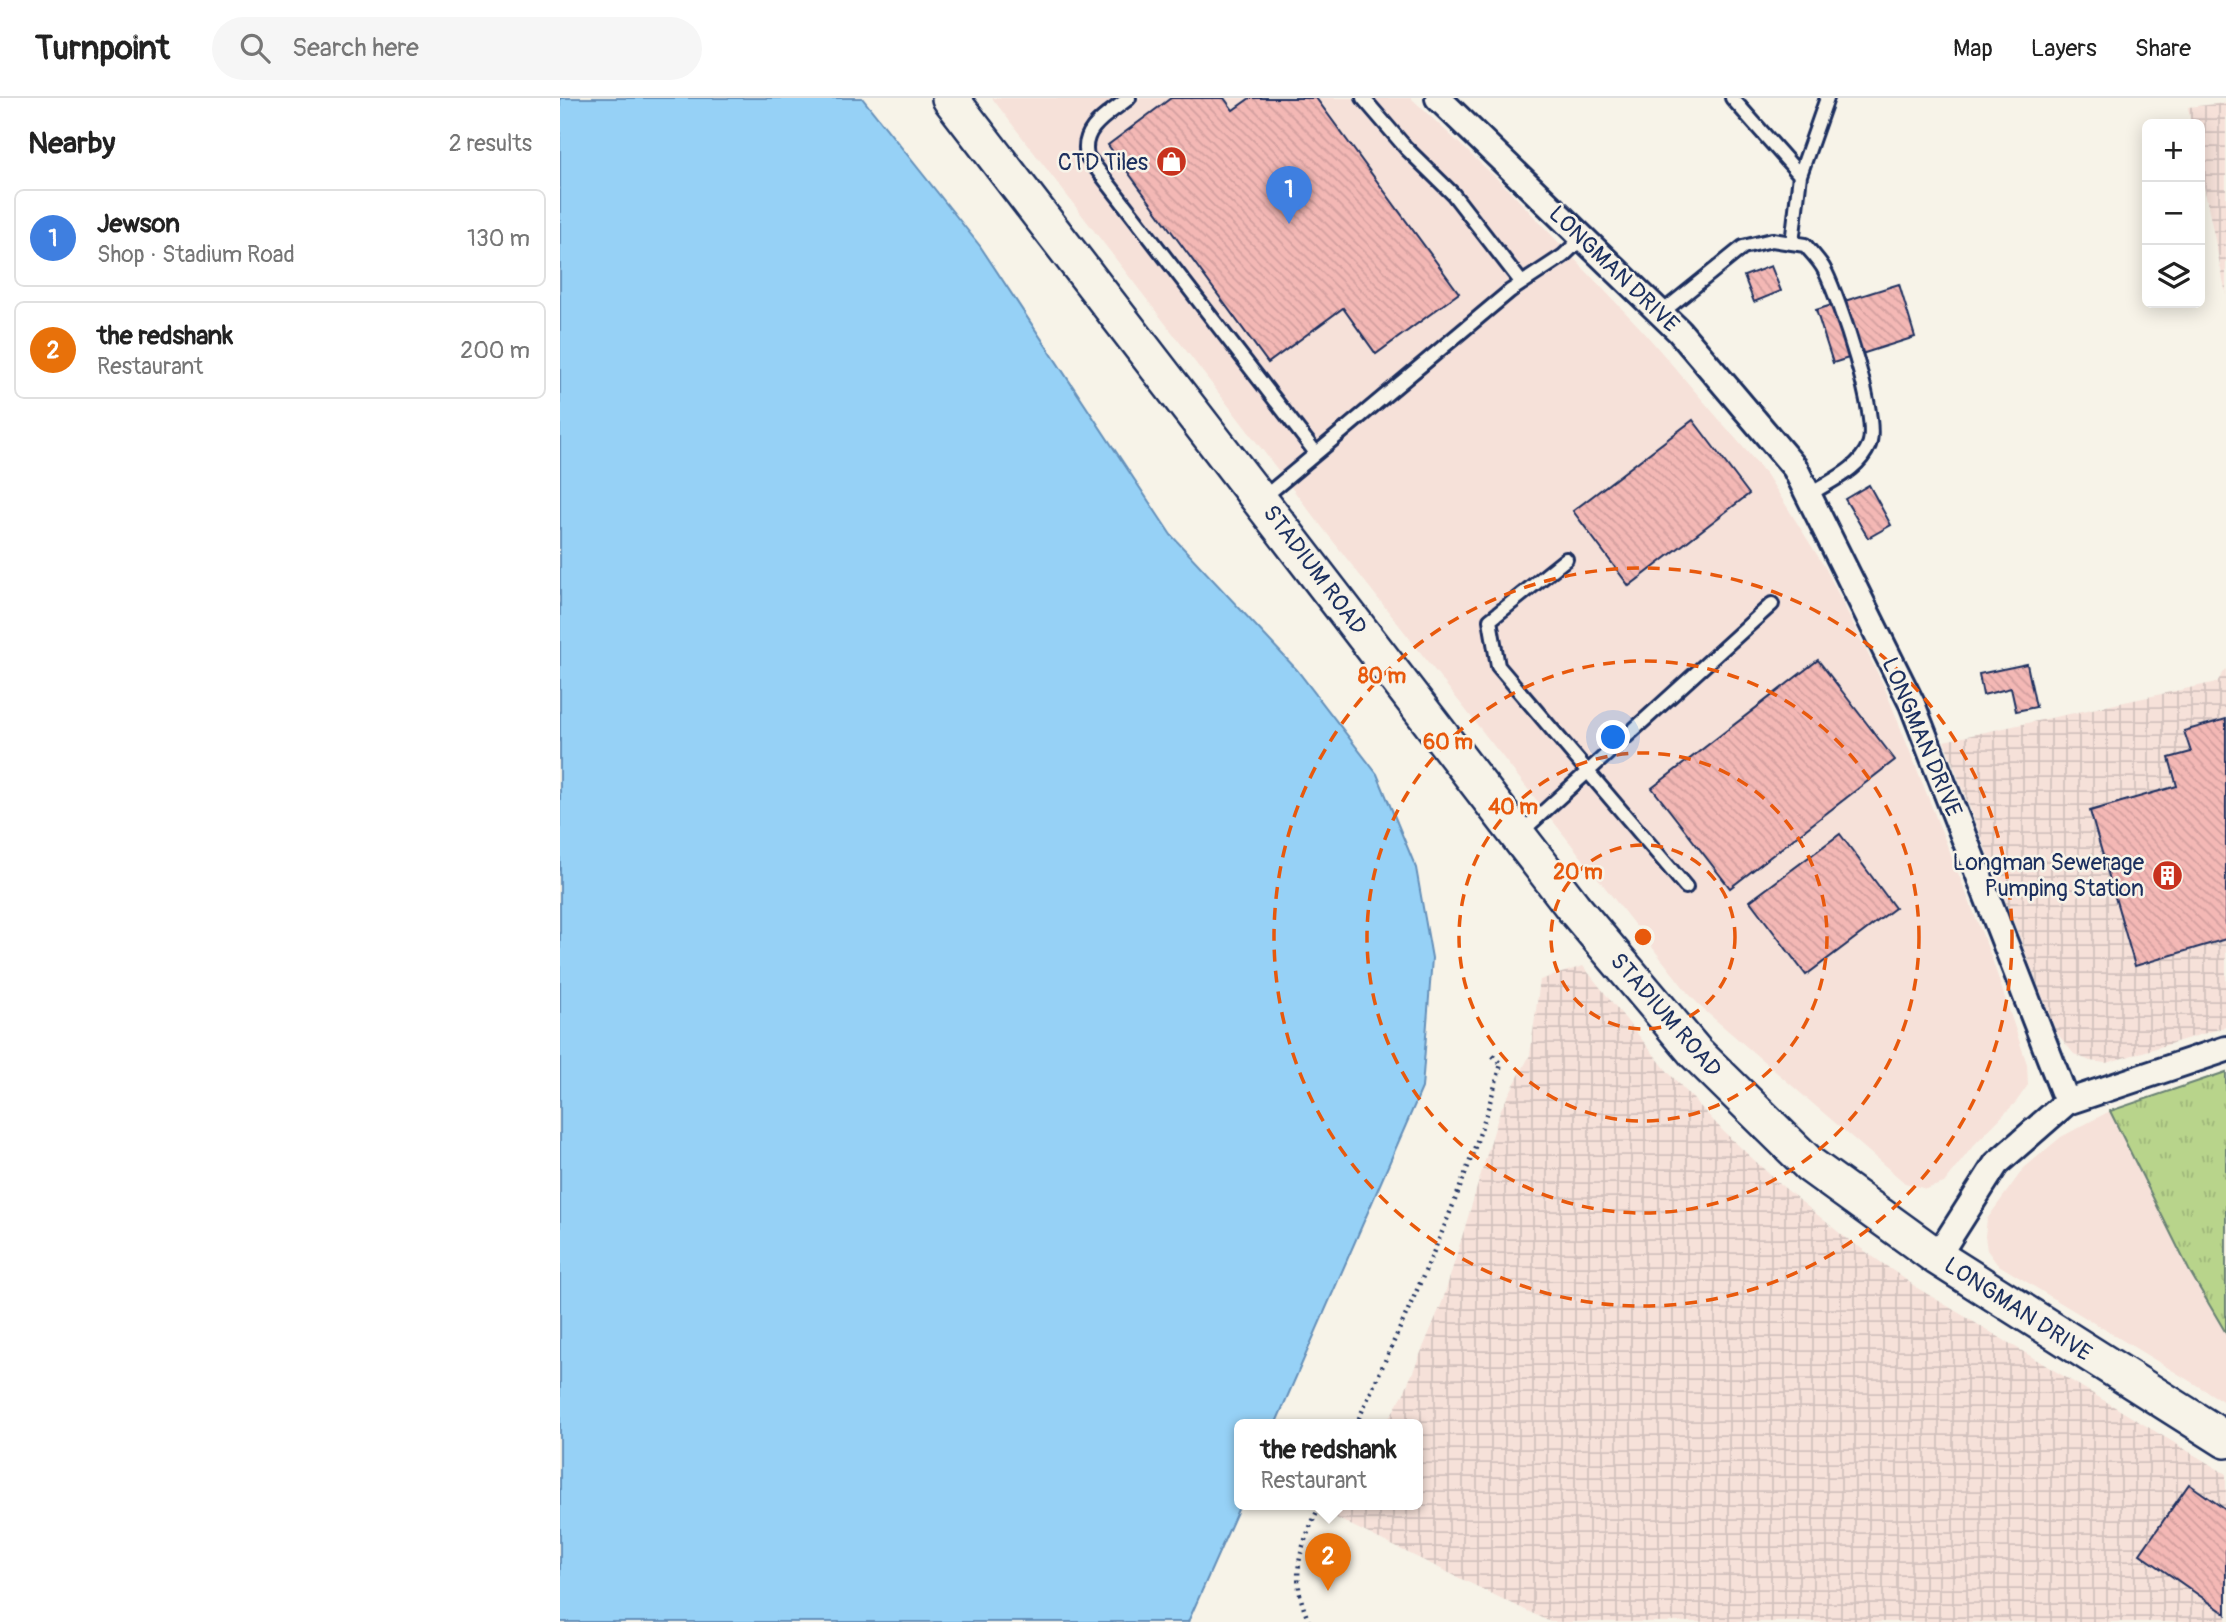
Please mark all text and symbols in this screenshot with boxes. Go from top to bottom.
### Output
search box [212,17,702,80]
text: Turnpoint [35,28,170,69]
icon: search [236,29,274,67]
text: Search here [292,32,419,64]
text: Map [1953,34,1993,63]
text: Layers [2031,34,2097,63]
text: Share [2135,34,2191,63]
map controls [2142,119,2205,308]
button: + [2142,119,2205,182]
text: Nearby [28,125,115,162]
text: 2 results [449,129,532,158]
shop icon: CTD Tiles [1154,145,1188,179]
place label: CTD Tiles [1058,148,1148,177]
pin: 1 [1266,166,1312,224]
button: − [2142,182,2205,245]
street label: LONGMAN DRIVE [1543,199,1685,339]
text: Jewson [97,208,180,240]
text: 1 [49,224,58,253]
text: 130 m [467,224,530,253]
text: Shop · Stadium Road [97,240,295,269]
button: layers [2142,245,2205,308]
text: the redshank [97,320,233,352]
text: 2 [47,336,59,365]
text: 200 m [460,336,530,365]
text: Restaurant [97,352,203,381]
street label: STADIUM ROAD [1257,499,1373,641]
street label: LONGMAN DRIVE [1875,653,1969,821]
text: 80 m [1358,663,1406,690]
your location [1596,720,1630,754]
text: 60 m [1423,729,1473,756]
text: 40 m [1488,794,1538,821]
place label: Longman Sewerage Pumping Station [1952,848,2145,903]
building icon: Longman Sewerage Pumping Station [2150,858,2184,892]
text: 20 m [1553,859,1603,886]
centre of rings [1631,925,1655,949]
street label: STADIUM ROAD [1604,947,1728,1083]
street label: LONGMAN DRIVE [1939,1250,2097,1368]
popup [1234,1419,1423,1510]
text: the redshank [1260,1434,1397,1466]
text: Restaurant [1260,1466,1367,1495]
pin: 2 [1305,1533,1351,1591]

